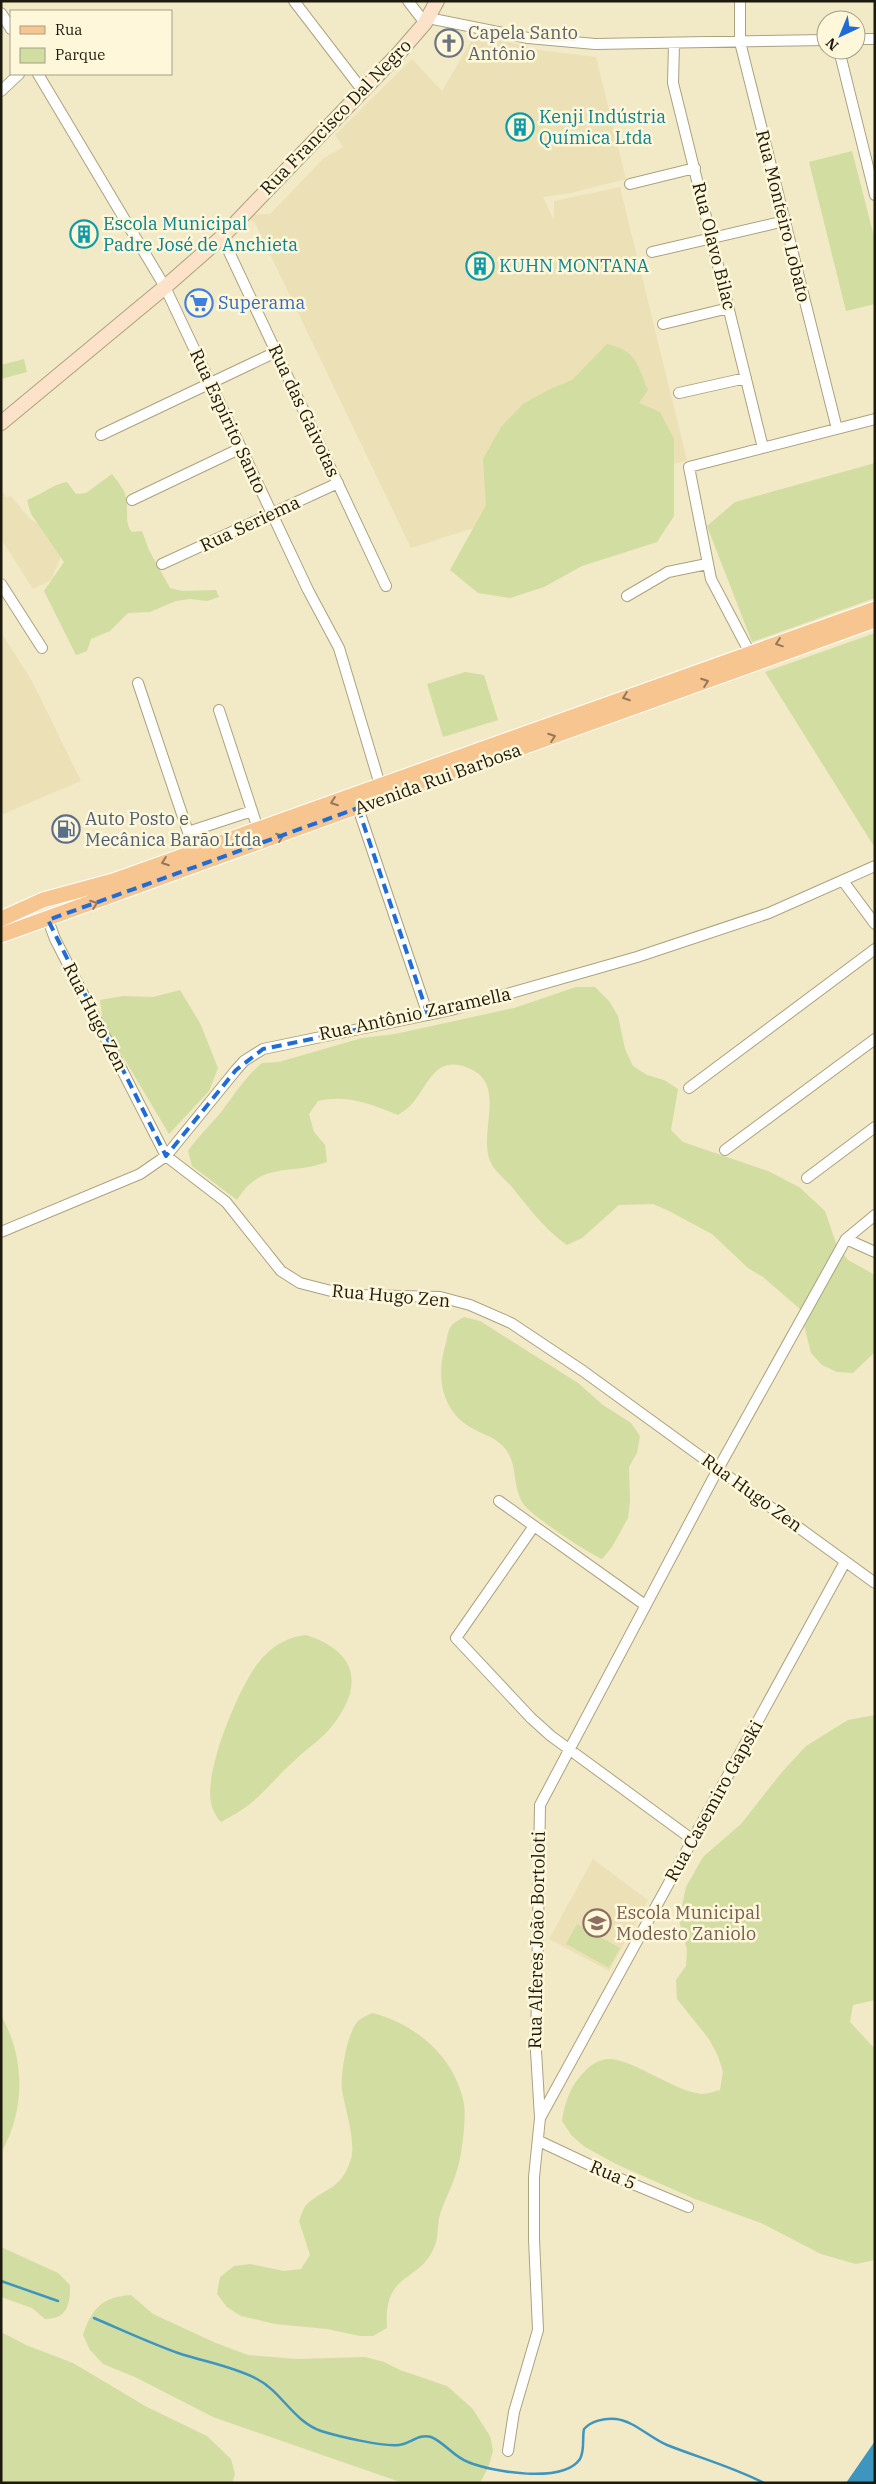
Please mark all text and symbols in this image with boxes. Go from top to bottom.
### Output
legend [10,10,172,75]
north arrow [816,10,866,60]
text: Rua [55,20,82,39]
place label: Capela Santo Antônio [468,21,578,65]
church icon: Capela Santo Antônio [434,28,464,58]
street label: Rua Francisco Dal Negro [255,34,416,199]
text: N [822,34,842,55]
text: Parque [55,45,105,64]
place label: Kenji Indústria Química Ltda [539,105,666,149]
building icon: Kenji Indústria Química Ltda [505,112,535,142]
street label: Rua Monteiro Lobato [751,128,816,304]
street label: Rua Olavo Bilac [687,180,741,312]
place label: Escola Municipal Padre José de Anchieta [103,212,298,256]
building icon: Escola Municipal Padre José de Anchieta [69,219,99,249]
building icon: KUHN MONTANA [465,251,495,281]
place label: KUHN MONTANA [499,254,650,277]
supermarket icon: Superama [184,288,214,318]
place label: Superama [218,291,306,314]
street label: Rua das Gaivotas [264,341,345,481]
street label: Rua Espírito Santo [185,345,272,497]
street label: Rua Seriema [196,490,304,557]
one-way arrow [775,637,784,647]
one-way arrow [700,677,708,687]
one-way arrow [622,691,631,701]
one-way arrow [547,733,556,743]
street label: Avenida Rui Barbosa [351,738,524,819]
one-way arrow [330,796,339,806]
place label: Auto Posto e Mecânica Barão Ltda [85,807,262,851]
fuel station icon: Auto Posto e Mecânica Barão Ltda [51,814,81,844]
one-way arrow [275,832,283,842]
one-way arrow [161,856,169,866]
one-way arrow [89,900,98,910]
street label: Rua Hugo Zen [58,959,133,1075]
street label: Rua Antônio Zaramella [317,982,513,1045]
street label: Rua Hugo Zen [331,1279,451,1312]
street label: Rua Hugo Zen [697,1448,807,1537]
street label: Rua Casemiro Gapski [660,1716,768,1885]
street label: Rua Alferes João Bortoloti [523,1830,550,2049]
place label: Escola Municipal Modesto Zaniolo [616,1901,760,1945]
school or university icon: Escola Municipal Modesto Zaniolo [582,1908,612,1938]
street label: Rua 5 [587,2155,640,2194]

